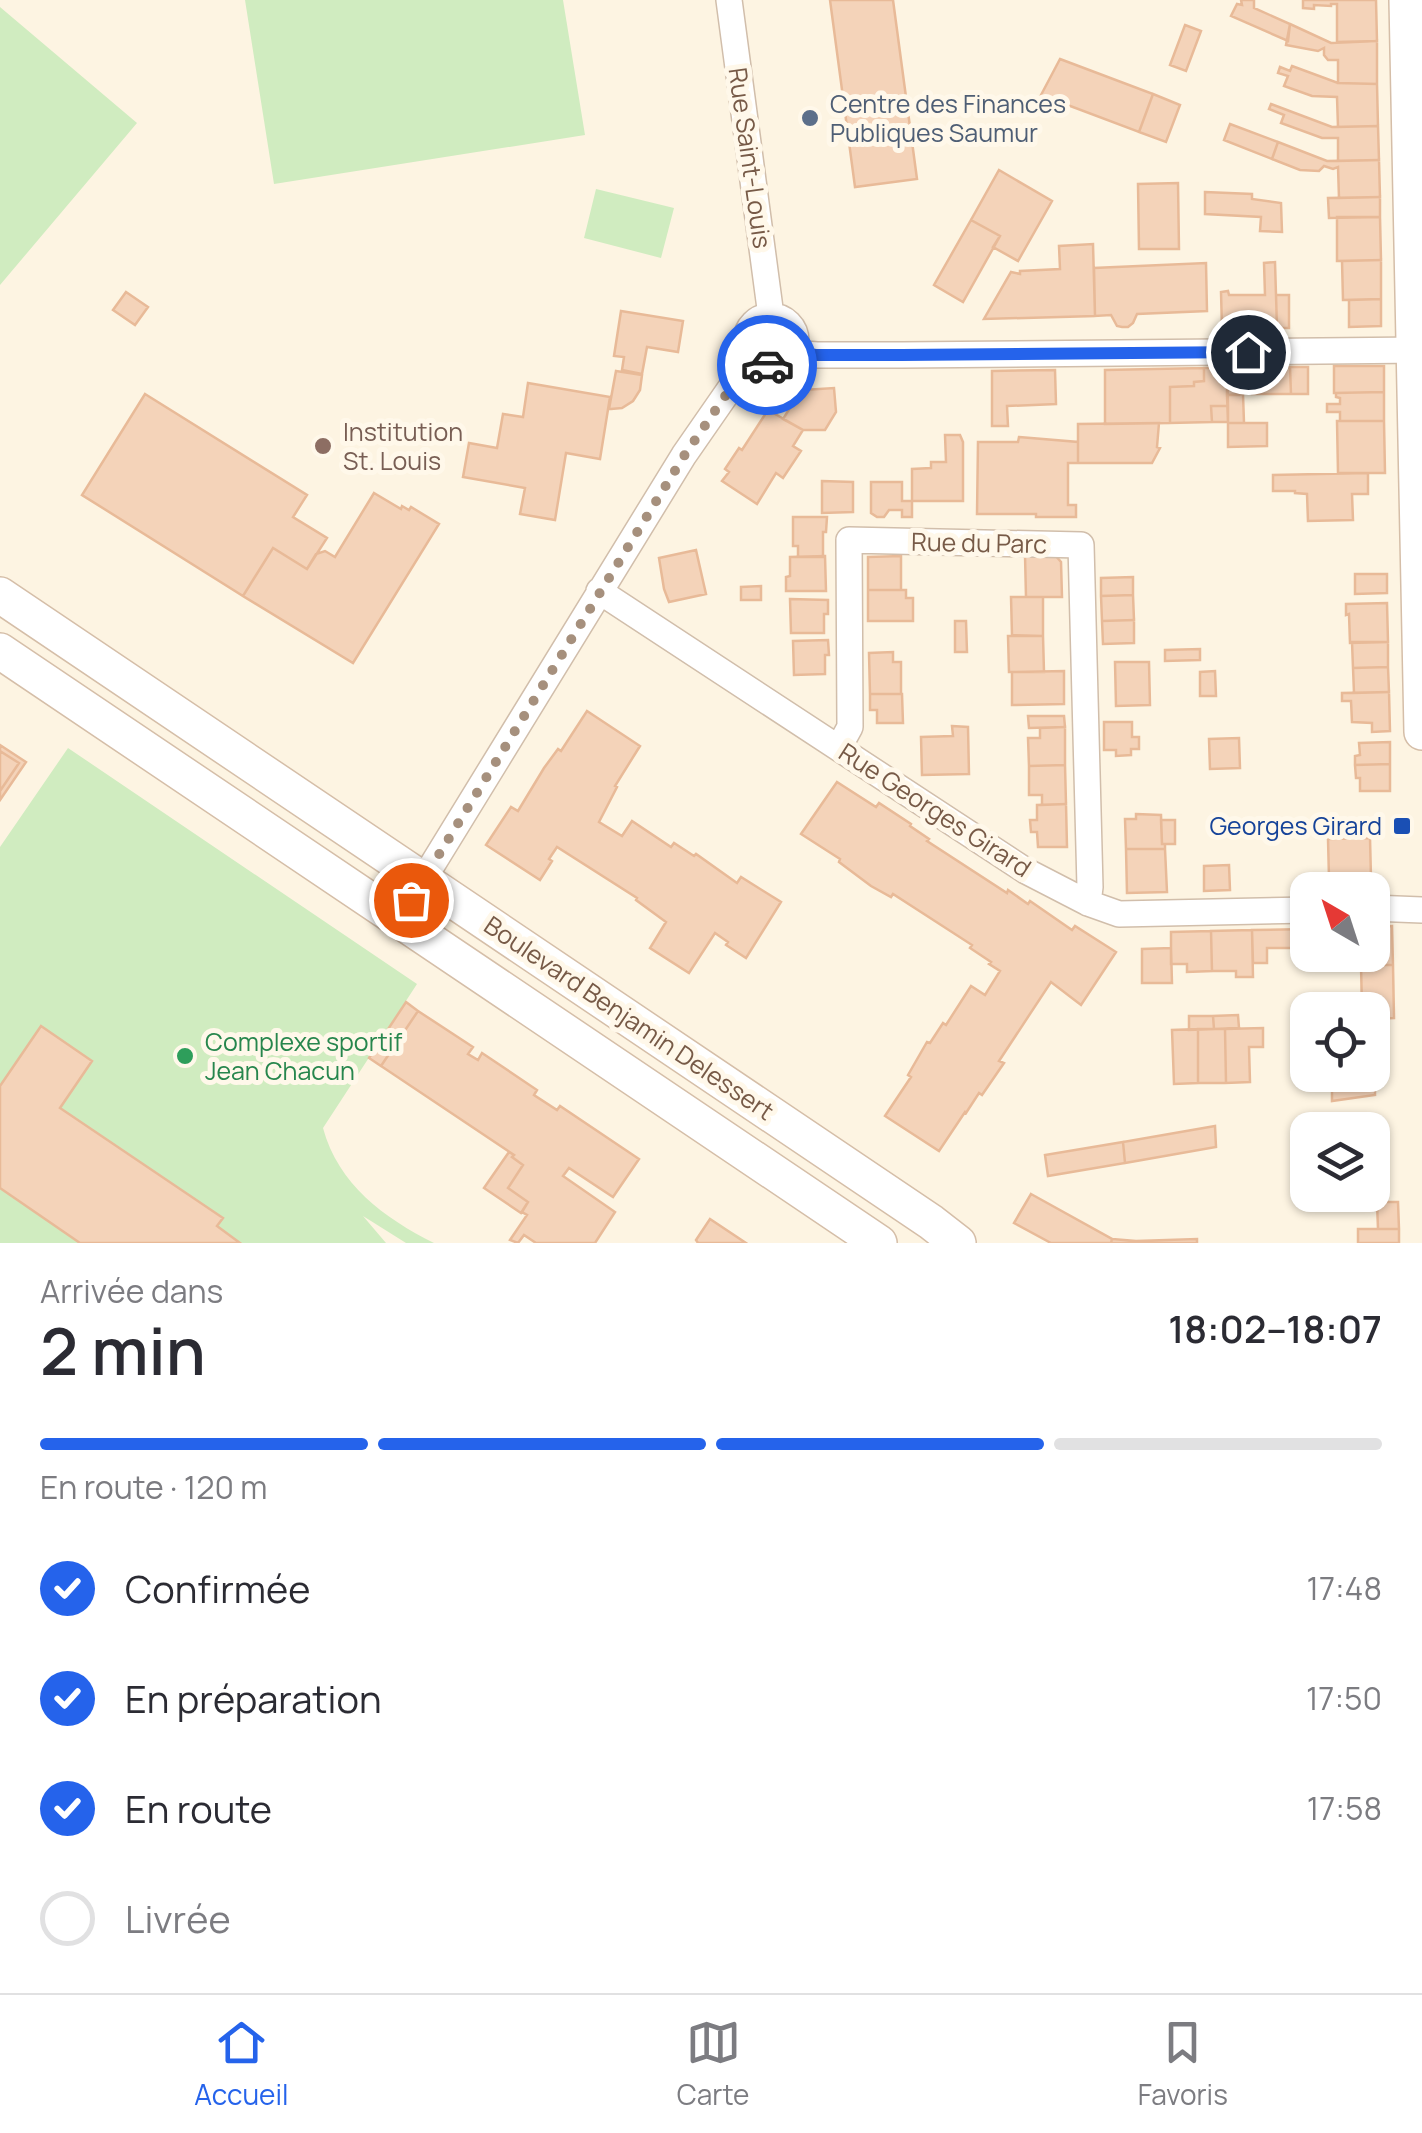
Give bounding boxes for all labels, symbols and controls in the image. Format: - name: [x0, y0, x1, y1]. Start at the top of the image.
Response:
- street label: Rue Saint-Louis: [720, 65, 780, 251]
- place label: Centre des Finances Publiques Saumur: [830, 86, 1066, 150]
- marker: Centre des Finances Publiques Saumur: [799, 107, 821, 129]
- pin: [1206, 310, 1291, 395]
- courier: [717, 315, 817, 415]
- icon: home: [1221, 325, 1276, 380]
- icon: car: [740, 338, 795, 393]
- place label: Institution St. Louis: [343, 414, 463, 478]
- marker: Institution St. Louis: [312, 435, 334, 457]
- street label: Rue du Parc: [911, 524, 1047, 561]
- street label: Rue Georges Girard: [832, 734, 1038, 885]
- place label: Georges Girard: [1209, 808, 1382, 843]
- marker: Georges Girard: [1391, 815, 1413, 837]
- pin: [369, 858, 454, 943]
- north arrow: [1290, 872, 1390, 972]
- map controls: [1290, 872, 1390, 1212]
- icon: bag: [384, 873, 439, 928]
- street label: Boulevard Benjamin Delessert: [478, 907, 781, 1128]
- button: locate: [1290, 992, 1390, 1092]
- place label: Complexe sportif Jean Chacun: [205, 1024, 402, 1088]
- marker: Complexe sportif Jean Chacun: [174, 1045, 196, 1067]
- button: layers: [1290, 1112, 1390, 1212]
- text: Arrivée dans: [40, 1269, 223, 1313]
- text: 18:02–18:07: [1168, 1302, 1382, 1354]
- text: 2 min: [40, 1306, 206, 1395]
- text: En route · 120 m: [40, 1465, 268, 1509]
- icon: check: [40, 1561, 95, 1616]
- text: Confirmée: [125, 1562, 311, 1614]
- text: 17:48: [1306, 1566, 1382, 1610]
- icon: check: [40, 1671, 95, 1726]
- text: En préparation: [125, 1672, 381, 1724]
- text: 17:50: [1306, 1676, 1382, 1720]
- icon: check: [40, 1781, 95, 1836]
- text: En route: [125, 1782, 272, 1834]
- text: 17:58: [1307, 1786, 1382, 1830]
- text: Livrée: [125, 1892, 231, 1944]
- tab: Accueil: [194, 2015, 289, 2113]
- tab: Carte: [677, 2015, 749, 2113]
- tab: Favoris: [1138, 2015, 1228, 2113]

